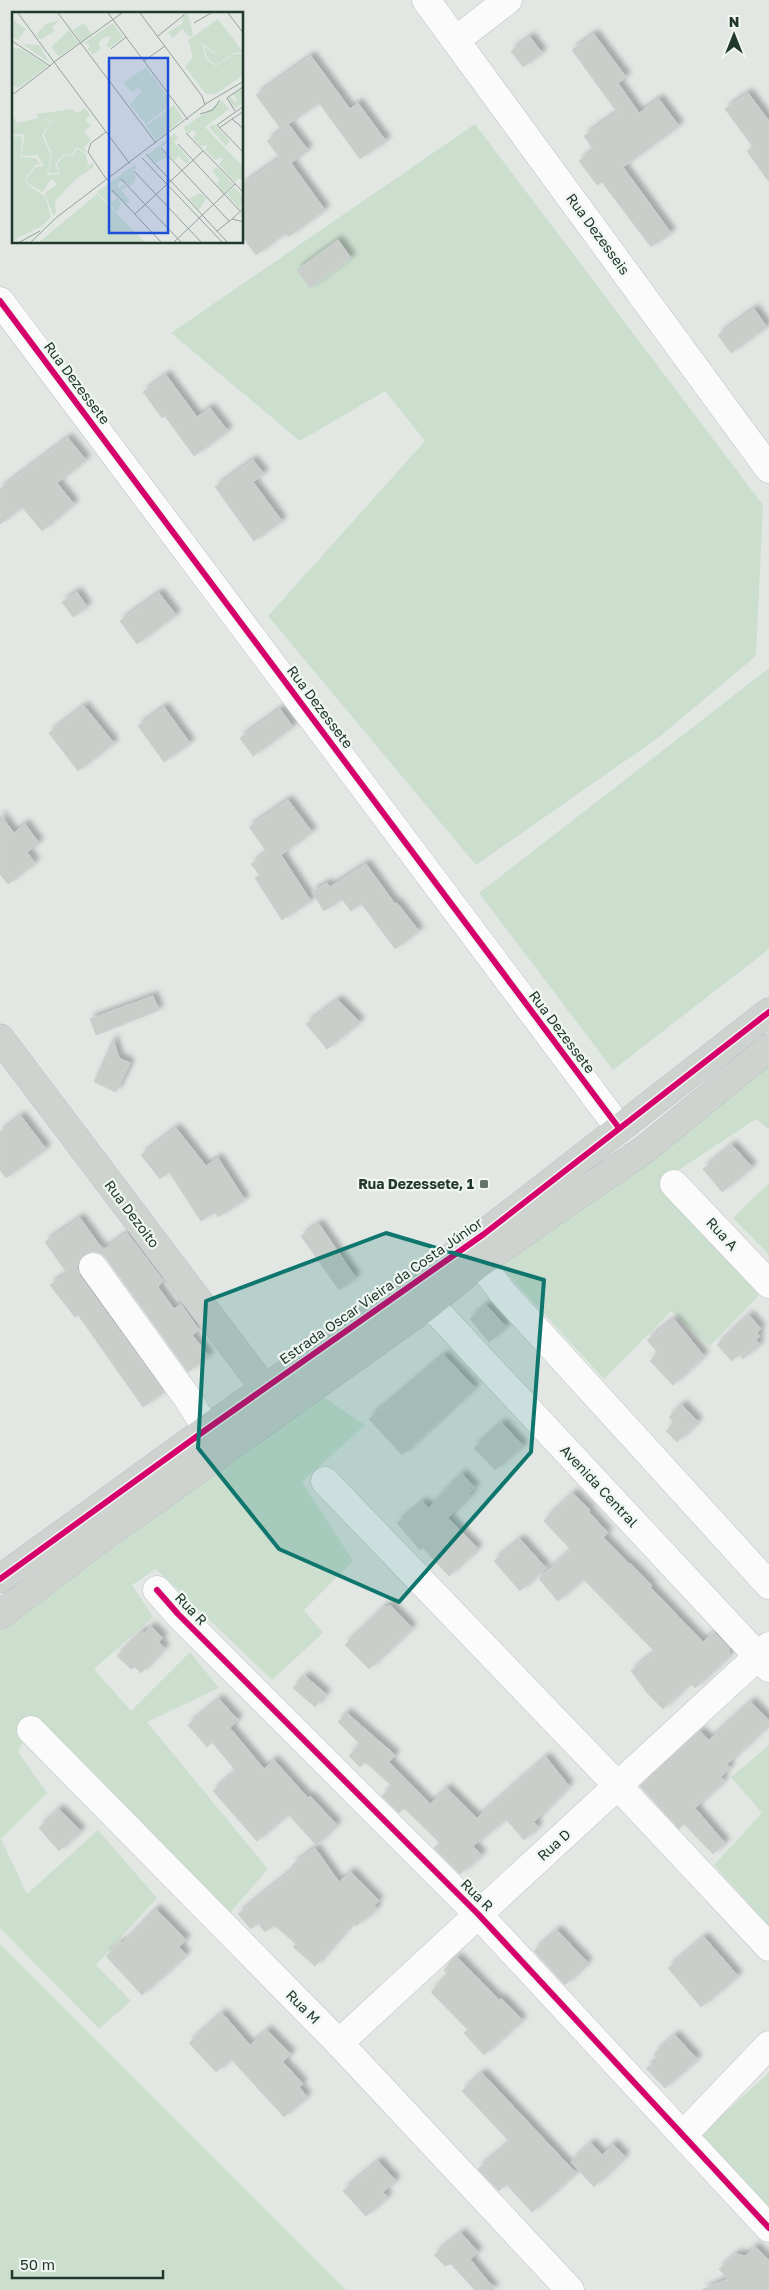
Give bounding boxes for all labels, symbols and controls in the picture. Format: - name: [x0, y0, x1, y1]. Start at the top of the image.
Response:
- north arrow: [709, 10, 759, 60]
- inset map: [12, 12, 244, 244]
- text: N: [729, 13, 739, 30]
- street label: Rua Dezesseis: [563, 190, 634, 278]
- street label: Rua Dezessete: [41, 338, 114, 427]
- street label: Rua Dezessete: [284, 662, 357, 751]
- street label: Rua Dezessete: [526, 987, 599, 1076]
- place label: Rua Dezessete, 1: [358, 1175, 474, 1192]
- street label: Rua Dezoito: [101, 1177, 163, 1251]
- marker: Rua Dezessete, 1: [478, 1178, 490, 1190]
- street label: Estrada Oscar Vieira da Costa Júnior: [276, 1213, 486, 1367]
- street label: Rua A: [703, 1214, 742, 1254]
- street label: Avenida Central: [557, 1441, 642, 1530]
- street label: Rua R: [172, 1589, 211, 1628]
- street label: Rua D: [534, 1825, 574, 1864]
- street label: Rua R: [458, 1875, 497, 1914]
- street label: Rua M: [283, 1986, 324, 2027]
- scale bar: [12, 2248, 164, 2280]
- text: 50 m: [20, 2255, 55, 2273]

